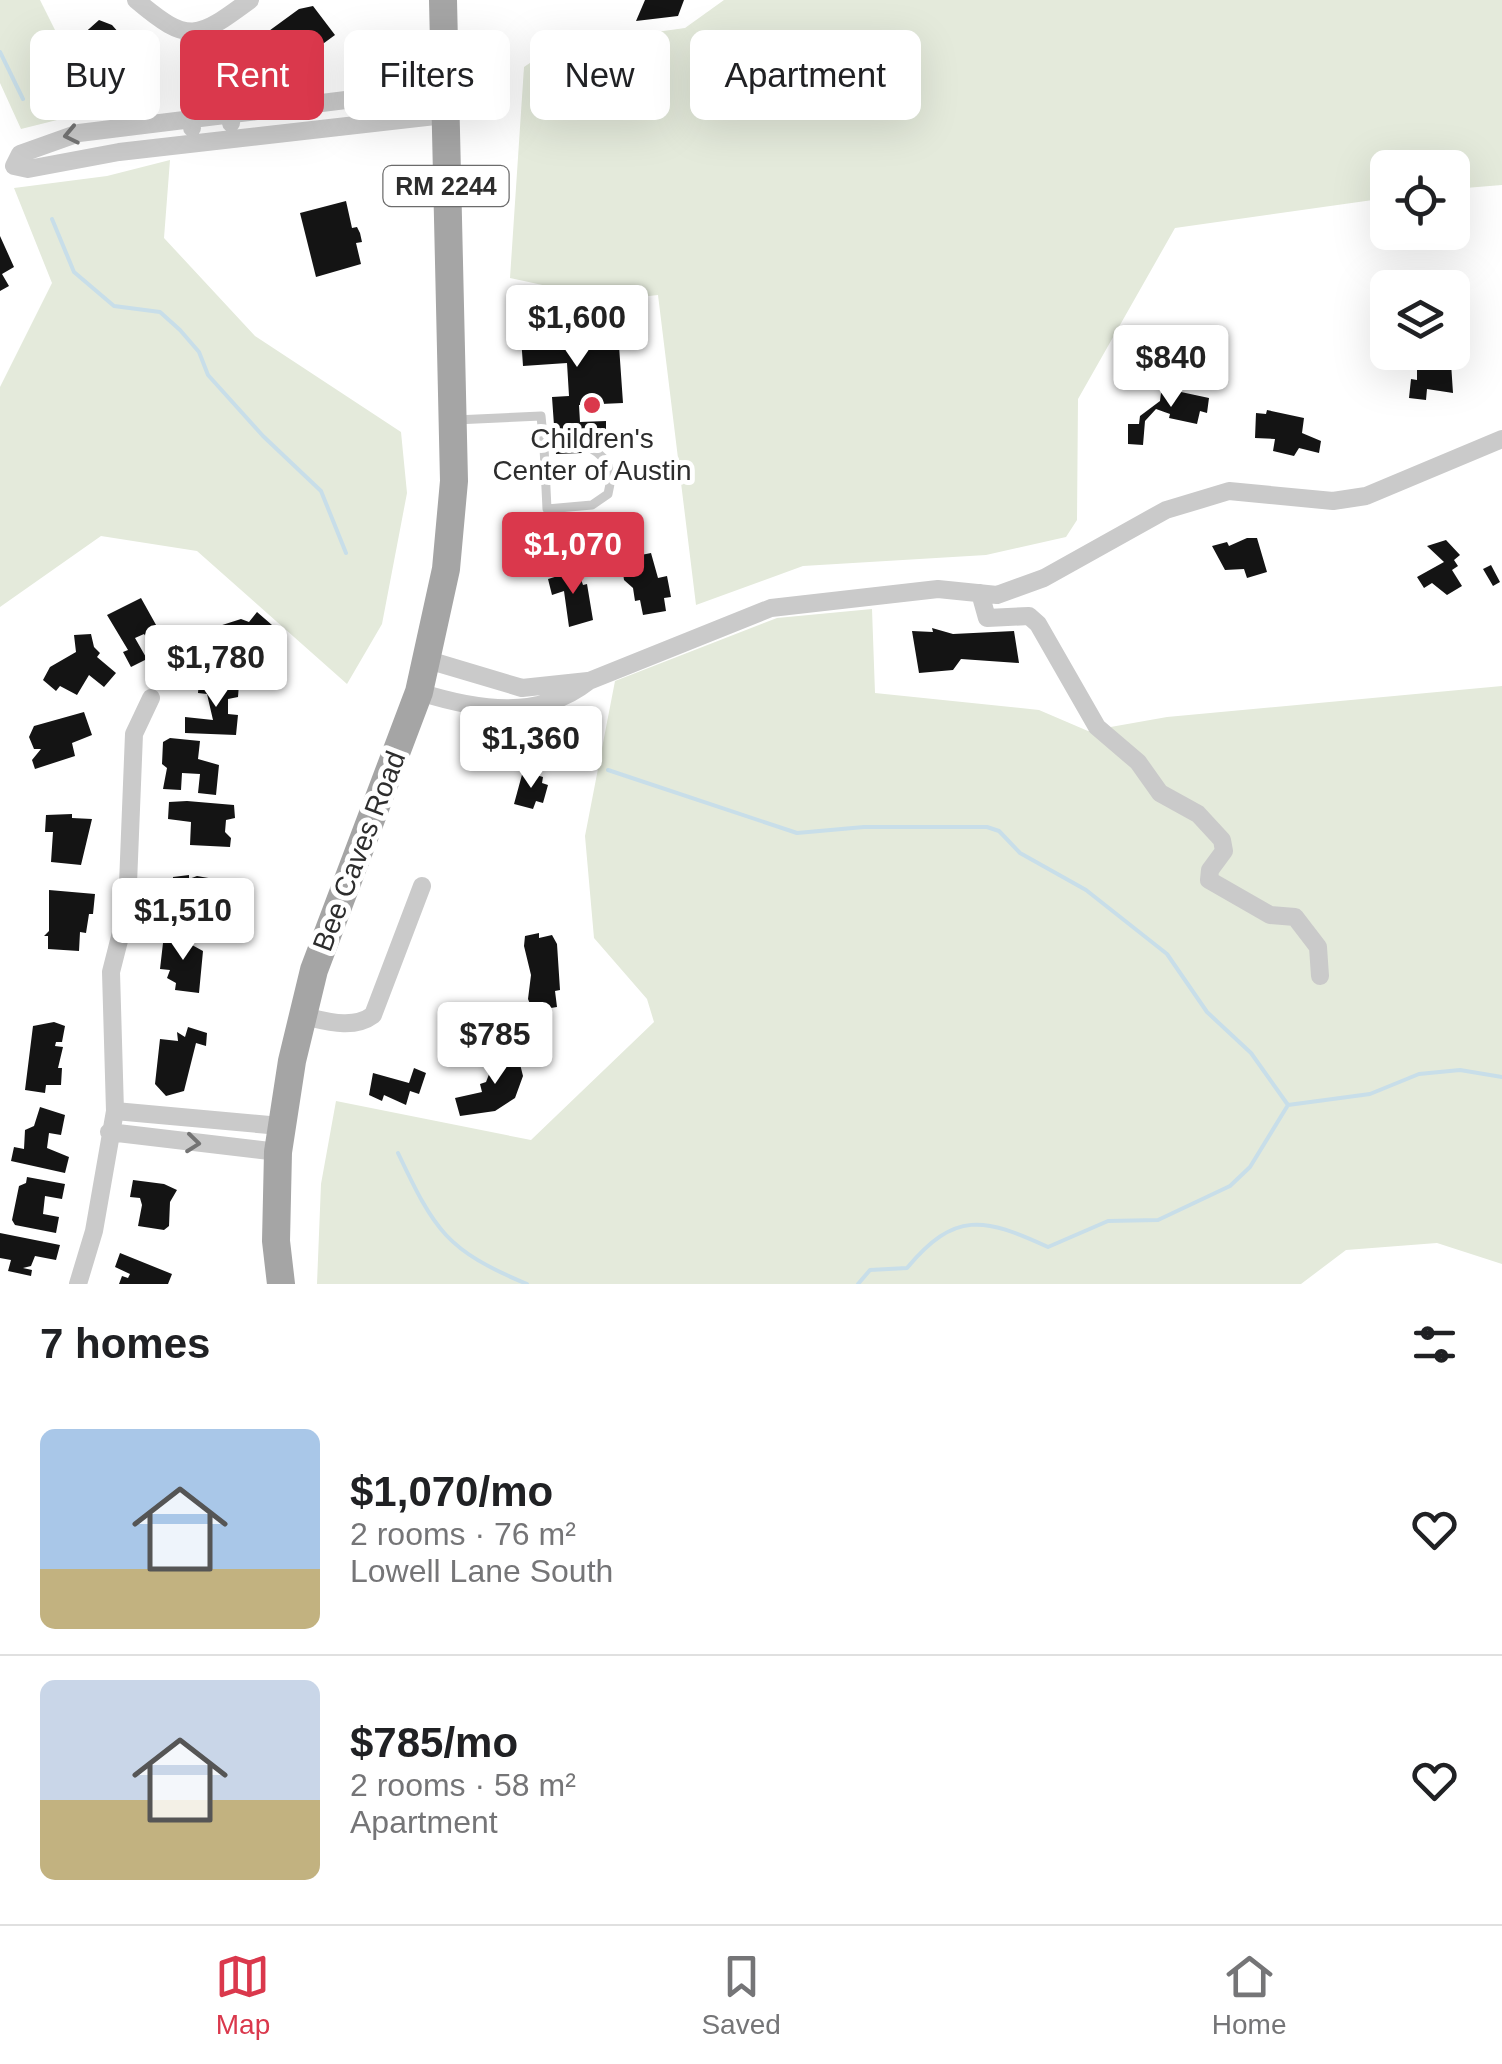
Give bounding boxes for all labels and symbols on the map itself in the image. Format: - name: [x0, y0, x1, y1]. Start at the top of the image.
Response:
- one-way arrow: [63, 124, 80, 145]
- road number: RM 2244: [384, 166, 508, 206]
- pin: $1,600: [496, 285, 658, 370]
- pin: $840: [1112, 325, 1230, 410]
- marker: Children's Center of Austin: [581, 394, 603, 416]
- place label: Children's Center of Austin: [492, 423, 692, 486]
- pin: $1,070: [492, 512, 654, 597]
- pin: $1,780: [135, 625, 297, 710]
- pin: $1,360: [450, 706, 612, 791]
- street label: Bee Caves Road: [307, 747, 411, 955]
- pin: $1,510: [102, 878, 264, 963]
- pin: $785: [436, 1002, 554, 1087]
- one-way arrow: [186, 1132, 202, 1153]

